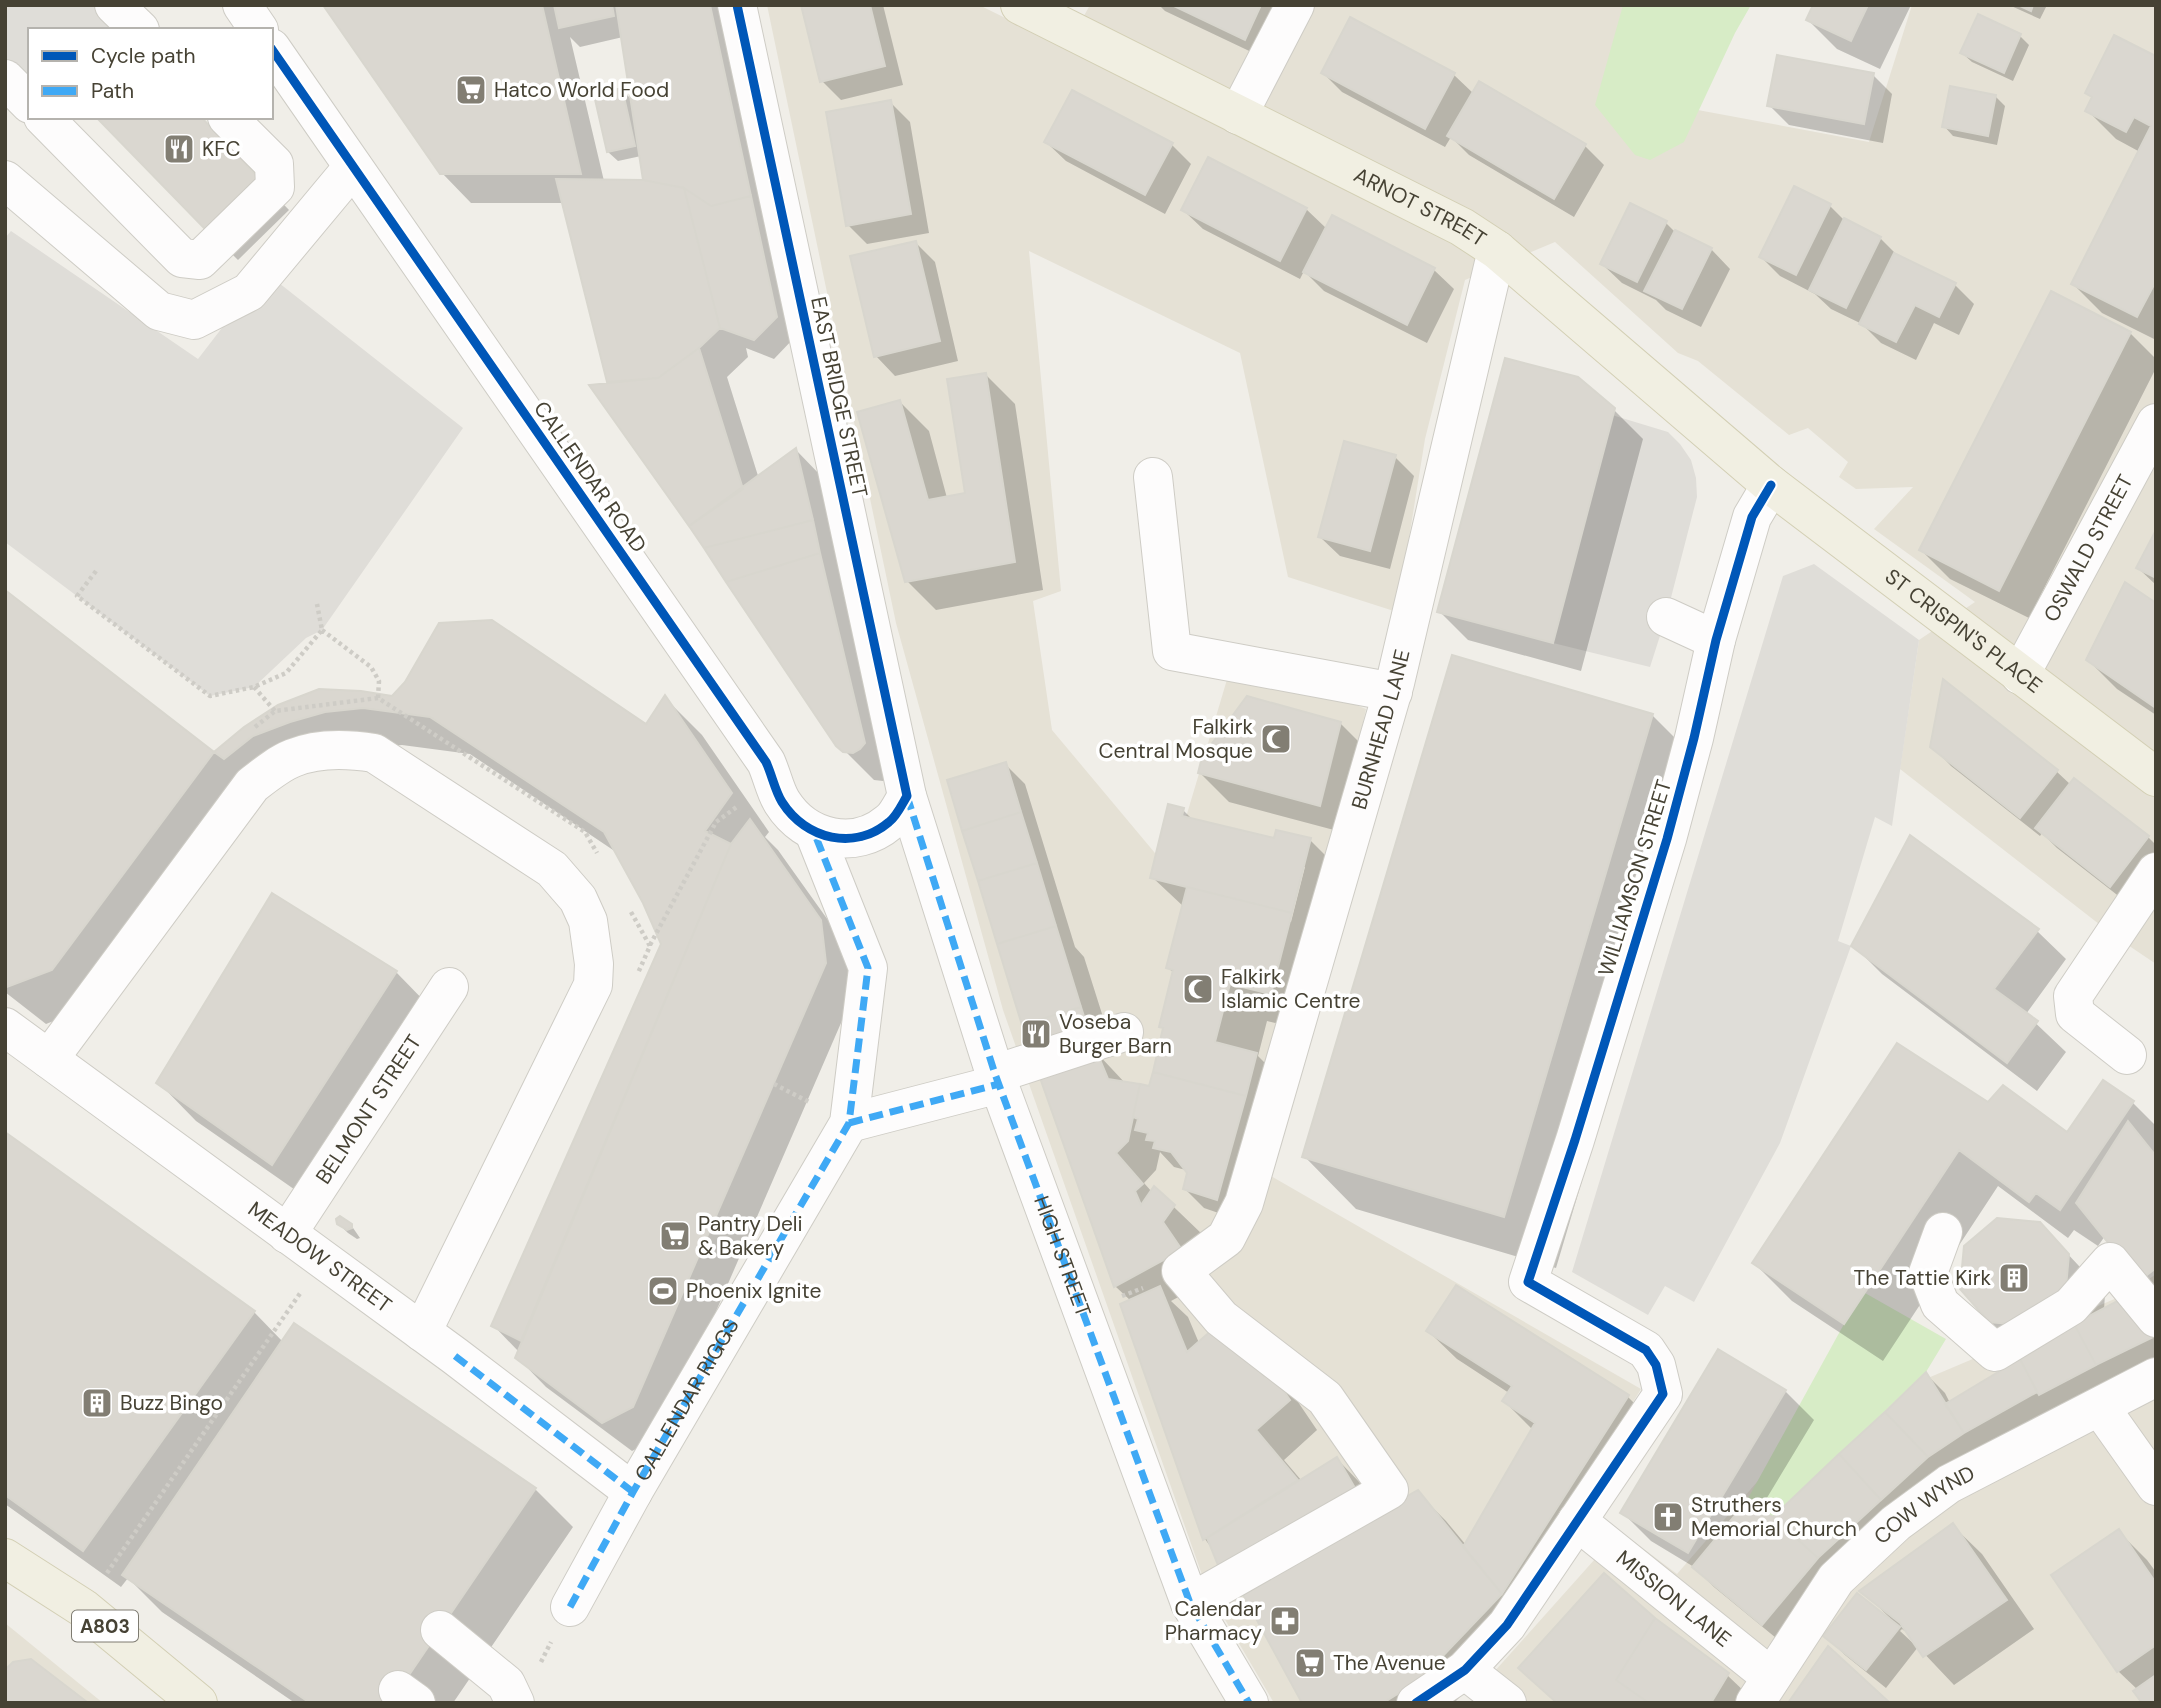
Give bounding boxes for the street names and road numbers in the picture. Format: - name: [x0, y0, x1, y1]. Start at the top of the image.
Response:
- street label: ARNOT STREET: [1349, 161, 1492, 253]
- street label: EAST BRIDGE STREET: [804, 294, 874, 500]
- street label: CALLENDAR ROAD: [527, 396, 653, 558]
- street label: OSWALD STREET: [2037, 469, 2140, 627]
- street label: ST CRISPIN'S PLACE: [1879, 562, 2048, 699]
- street label: BURNHEAD LANE: [1345, 647, 1416, 813]
- street label: WILLIAMSON STREET: [1592, 776, 1678, 980]
- street label: BELMONT STREET: [310, 1029, 428, 1189]
- street label: HIGH STREET: [1027, 1192, 1097, 1321]
- street label: MEADOW STREET: [242, 1195, 397, 1319]
- street label: CALLENDAR RIGGS: [628, 1313, 746, 1486]
- street label: COW WYND: [1868, 1459, 1980, 1550]
- street label: MISSION LANE: [1610, 1544, 1737, 1653]
- road number: A803: [72, 1610, 138, 1642]

